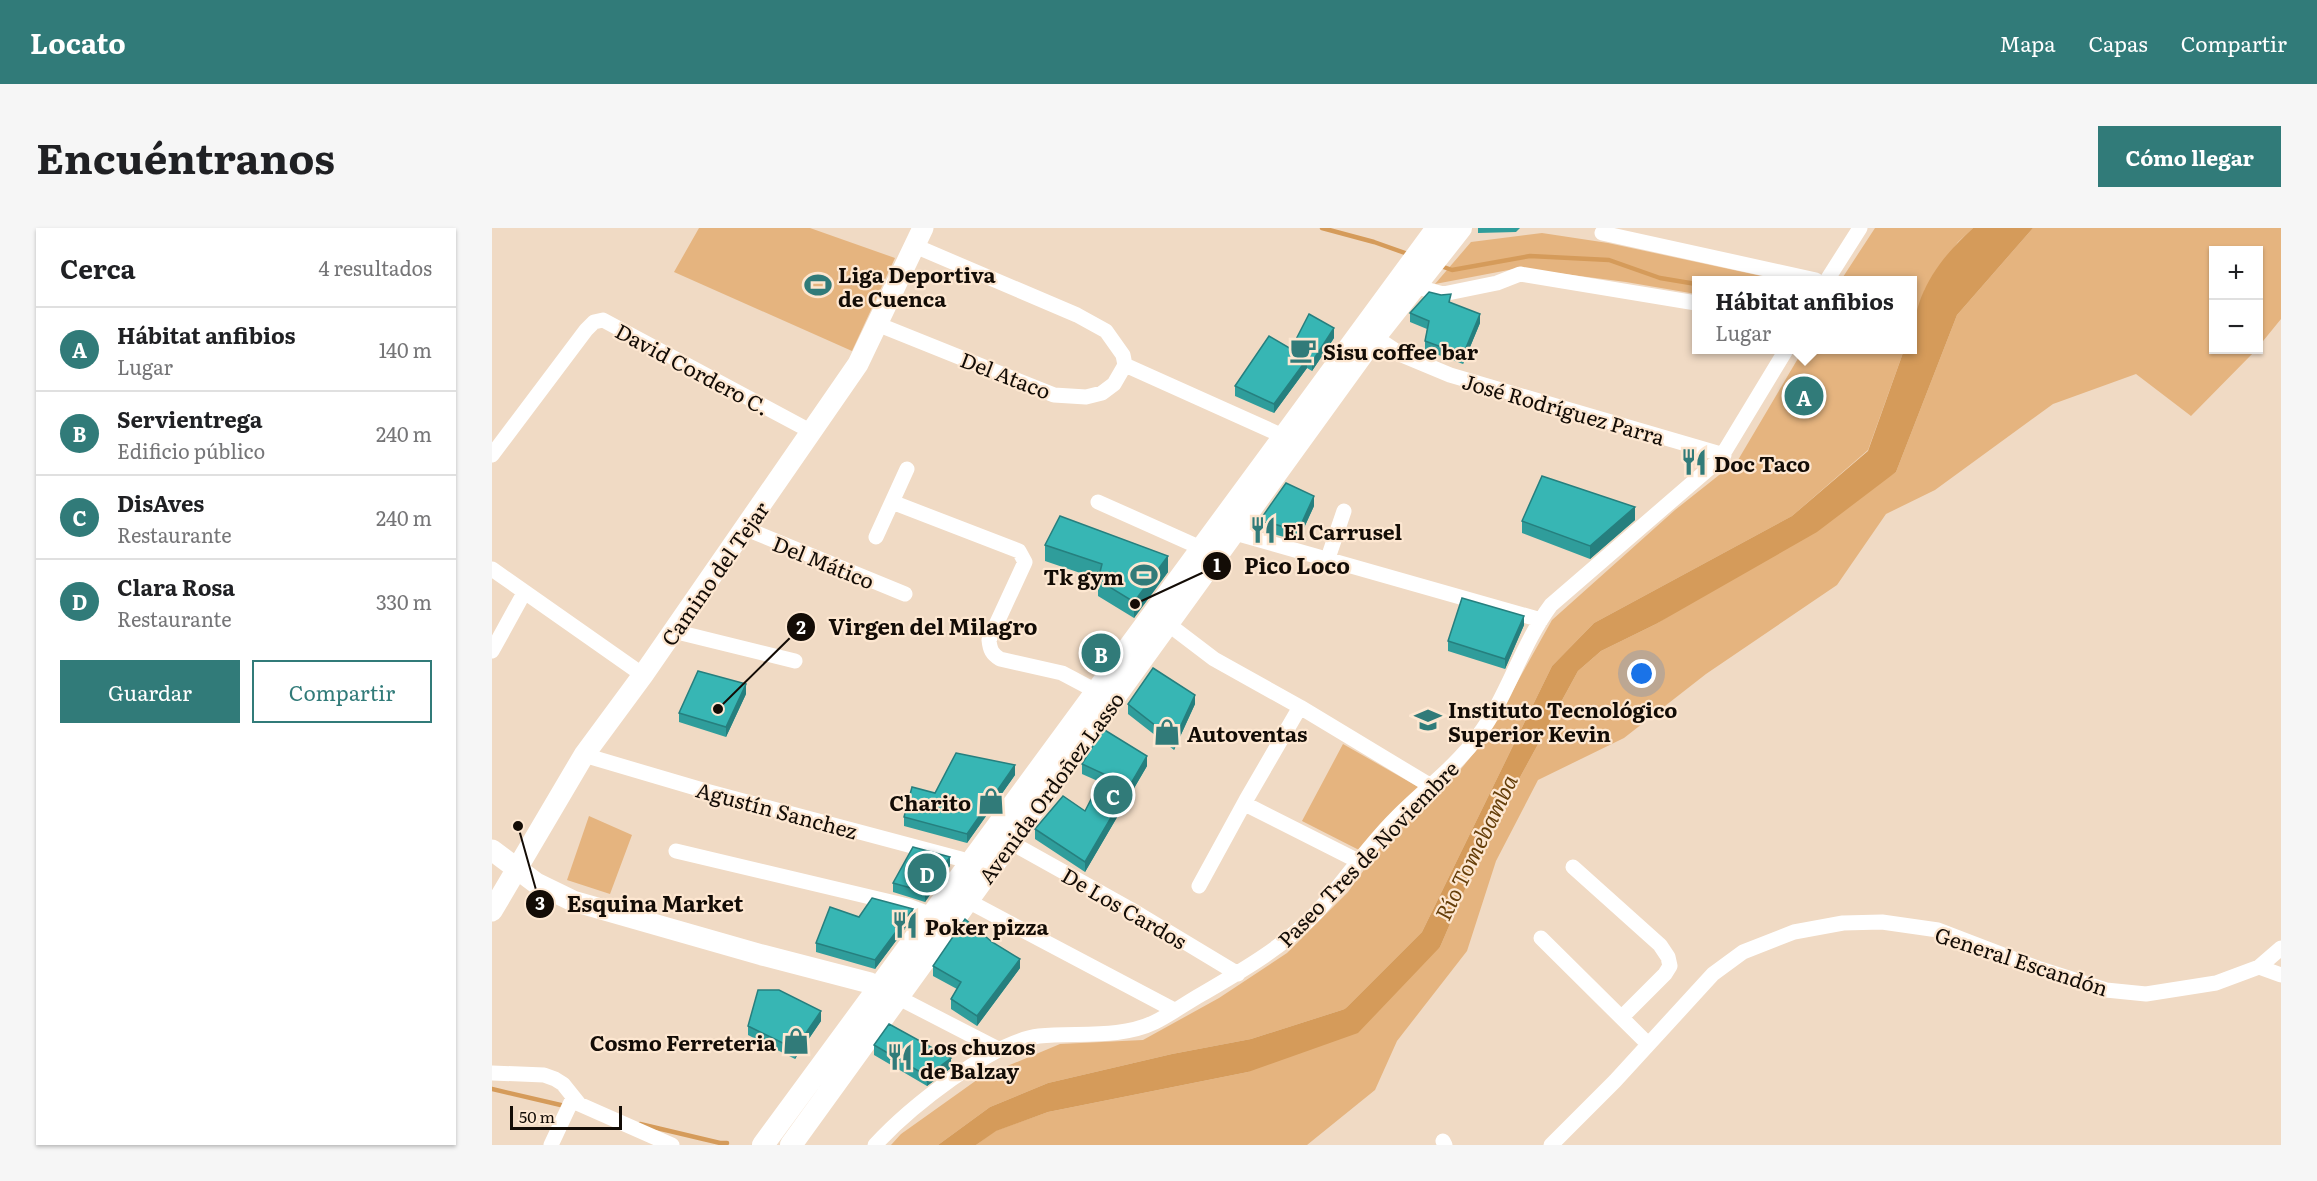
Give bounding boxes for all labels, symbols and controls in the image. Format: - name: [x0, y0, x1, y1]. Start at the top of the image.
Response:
- text: Locato: [30, 21, 126, 63]
- text: Mapa: [1999, 27, 2056, 58]
- text: Capas: [2089, 27, 2148, 58]
- text: Compartir: [2181, 27, 2287, 58]
- text: Encuéntranos: [36, 125, 335, 187]
- button: Cómo llegar: [2098, 126, 2281, 187]
- map controls: [2209, 246, 2263, 354]
- button: +: [2209, 246, 2263, 300]
- text: Cerca: [60, 248, 136, 287]
- text: 4 resultados: [318, 252, 432, 282]
- place label: Liga Deportiva de Cuenca: [838, 258, 996, 313]
- sports icon: Liga Deportiva de Cuenca: [803, 270, 833, 300]
- popup: [1692, 276, 1917, 354]
- text: Hábitat anfibios: [1715, 284, 1894, 317]
- button: −: [2209, 300, 2263, 354]
- street label: David Cordero C.: [610, 314, 776, 422]
- text: Lugar: [1715, 317, 1771, 347]
- text: Hábitat anfibios: [117, 318, 296, 351]
- text: A: [72, 334, 87, 364]
- text: 140 m: [379, 334, 432, 364]
- cafe icon: Sisu coffee bar: [1288, 335, 1318, 365]
- place label: Sisu coffee bar: [1323, 335, 1479, 366]
- street label: Del Ataco: [956, 343, 1056, 405]
- text: Lugar: [117, 351, 173, 381]
- street label: José Rodríguez Parra: [1459, 364, 1669, 452]
- pin: A: [1784, 374, 1824, 418]
- text: Servientrega: [117, 402, 263, 435]
- text: B: [73, 418, 86, 448]
- text: 240 m: [376, 418, 432, 448]
- text: Edificio público: [117, 435, 265, 465]
- restaurant icon: Doc Taco: [1679, 447, 1709, 477]
- place label: Doc Taco: [1714, 447, 1810, 478]
- text: DisAves: [117, 486, 204, 519]
- street label: Camino del Tejar: [653, 494, 775, 651]
- text: C: [72, 502, 87, 532]
- text: 240 m: [376, 502, 432, 532]
- restaurant icon: El Carrusel: [1248, 515, 1278, 545]
- place label: El Carrusel: [1283, 515, 1403, 546]
- text: Restaurante: [117, 519, 232, 549]
- street label: Del Mático: [768, 527, 880, 595]
- callout: Pico Loco: [1202, 546, 1362, 586]
- text: Pico Loco: [1244, 548, 1350, 581]
- text: 1: [1213, 551, 1221, 578]
- place label: Tk gym: [1044, 560, 1124, 591]
- sports icon: Tk gym: [1129, 560, 1159, 590]
- text: Clara Rosa: [117, 570, 235, 603]
- text: D: [72, 586, 87, 616]
- text: 330 m: [376, 586, 432, 616]
- text: Restaurante: [117, 603, 232, 633]
- callout: Virgen del Milagro: [786, 607, 1050, 647]
- text: Virgen del Milagro: [828, 609, 1038, 642]
- text: 2: [796, 613, 806, 640]
- pin: B: [1082, 630, 1120, 676]
- your location: [1627, 659, 1656, 688]
- button: Guardar: [60, 660, 240, 723]
- button: Compartir: [252, 660, 432, 723]
- street label: Avenida Ordoñez Lasso: [970, 685, 1130, 889]
- place label: Instituto Tecnológico Superior Kevin: [1448, 693, 1677, 748]
- school or university icon: Instituto Tecnológico Superior Kevin: [1413, 705, 1443, 735]
- shop icon: Autoventas: [1152, 717, 1182, 747]
- place label: Autoventas: [1187, 717, 1308, 748]
- street label: Paseo Tres de Noviembre: [1269, 753, 1465, 953]
- water label: Río Tomebamba: [1425, 768, 1525, 926]
- pin: C: [1094, 772, 1132, 818]
- street label: Agustín Sanchez: [693, 773, 861, 845]
- place label: Charito: [889, 786, 971, 817]
- shop icon: Charito: [976, 786, 1006, 816]
- pin: D: [908, 850, 946, 896]
- street label: De Los Cardos: [1057, 859, 1193, 955]
- callout: Esquina Market: [525, 884, 756, 924]
- text: Esquina Market: [567, 886, 744, 919]
- text: 3: [535, 889, 545, 916]
- restaurant icon: Poker pizza: [890, 910, 920, 940]
- place label: Poker pizza: [925, 910, 1049, 941]
- street label: General Escandón: [1931, 917, 2113, 1003]
- place label: Cosmo Ferreteria: [590, 1026, 777, 1057]
- shop icon: Cosmo Ferreteria: [781, 1026, 811, 1056]
- place label: Los chuzos de Balzay: [920, 1030, 1035, 1085]
- restaurant icon: Los chuzos de Balzay: [885, 1042, 915, 1072]
- scale bar: [510, 1103, 622, 1130]
- text: 50 m: [519, 1104, 555, 1128]

